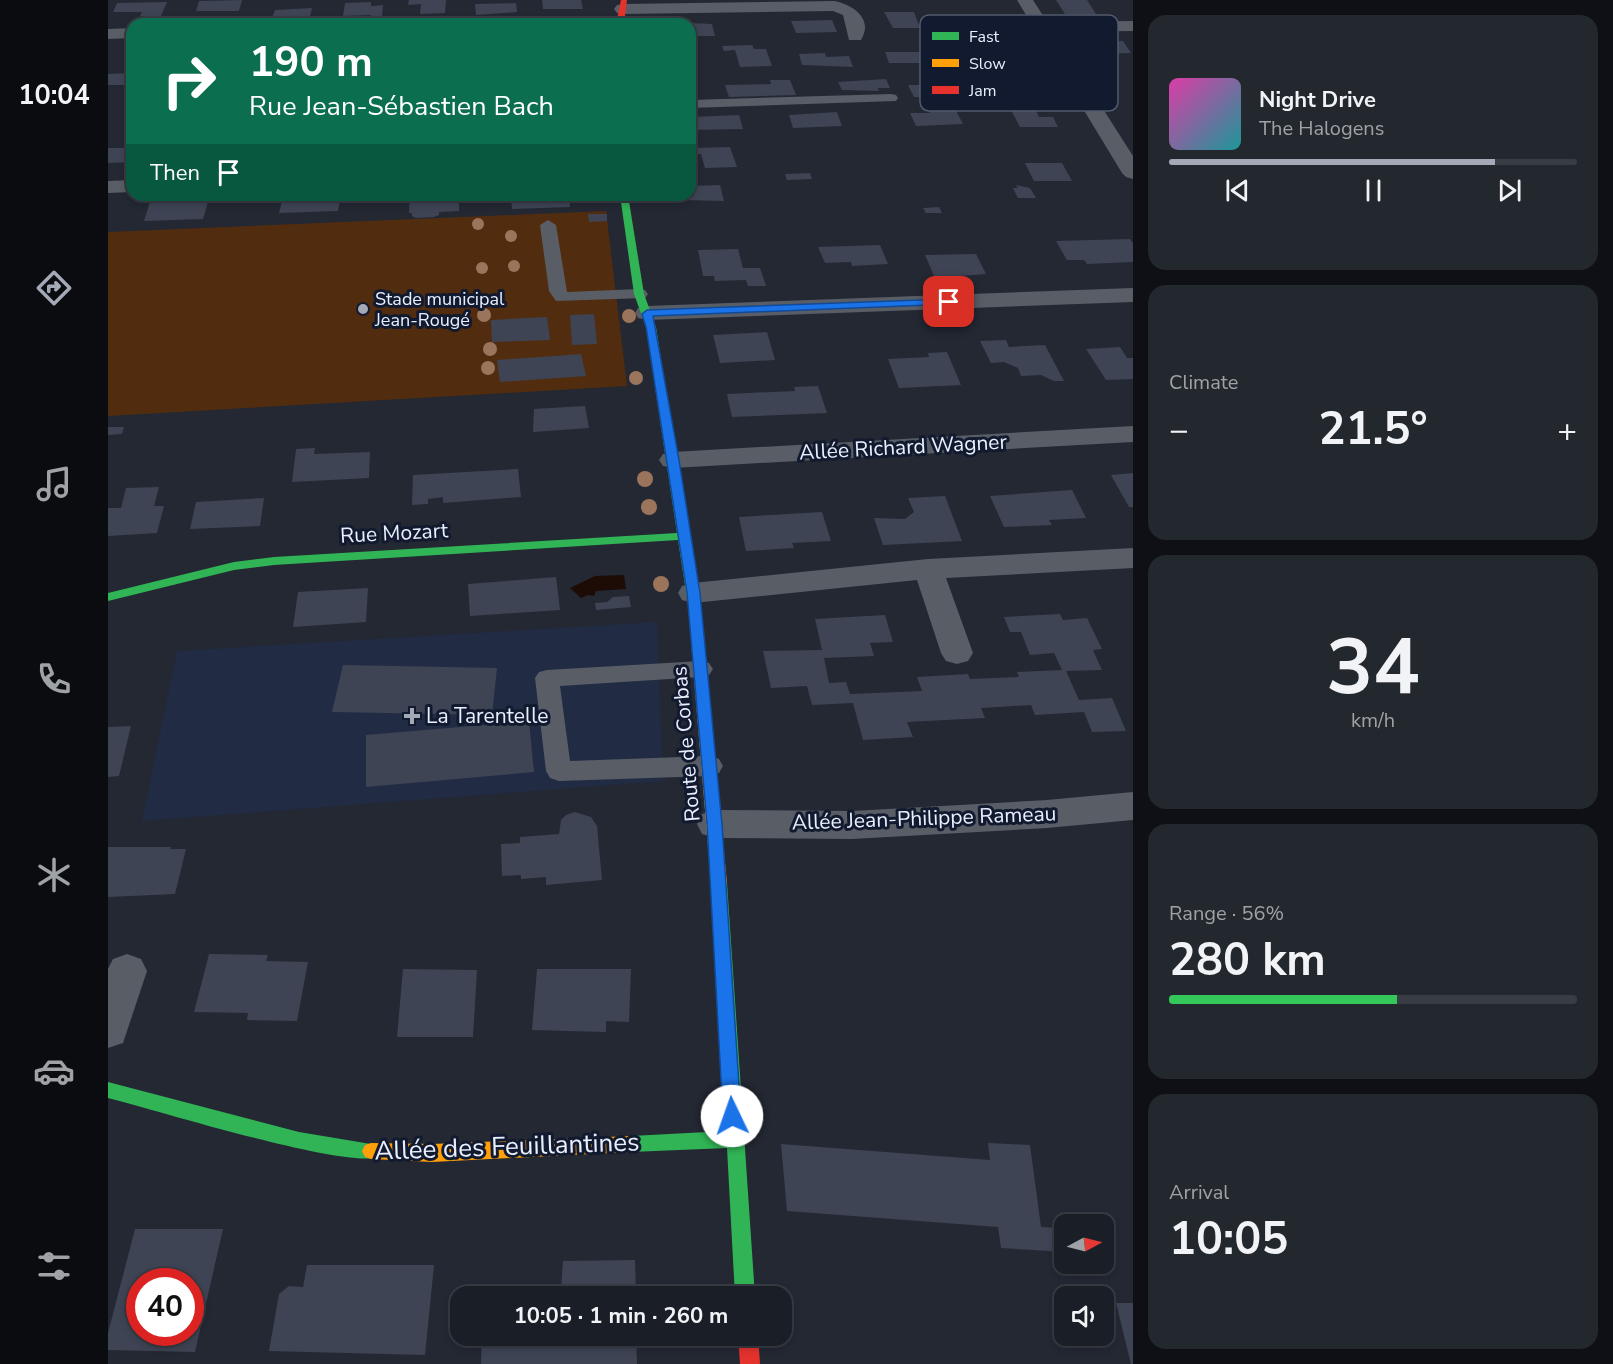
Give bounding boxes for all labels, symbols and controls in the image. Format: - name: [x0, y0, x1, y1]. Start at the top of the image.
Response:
- legend: [920, 15, 1118, 111]
- text: Fast: [969, 26, 1000, 48]
- text: 190 m: [249, 34, 373, 91]
- icon: right: [150, 42, 228, 120]
- text: Slow: [969, 53, 1006, 75]
- text: 10:04: [18, 77, 90, 114]
- text: Jam: [968, 80, 996, 102]
- text: Night Drive: [1259, 85, 1376, 115]
- text: Rue Jean-Sébastien Bach: [249, 88, 554, 125]
- text: The Halogens: [1259, 115, 1384, 142]
- icon: arrive: [212, 156, 245, 189]
- text: Then: [150, 158, 200, 188]
- icon: previous: [1221, 174, 1254, 207]
- icon: pause: [1357, 174, 1390, 207]
- icon: next: [1493, 174, 1526, 207]
- icon: directions: [33, 267, 75, 309]
- pin: [923, 276, 974, 327]
- icon: arrive: [932, 285, 965, 318]
- place label: Stade municipal Jean-Rougé: [374, 287, 505, 332]
- marker: Stade municipal Jean-Rougé: [356, 302, 370, 316]
- text: Climate: [1169, 369, 1238, 396]
- text: 21.5°: [1318, 399, 1428, 460]
- text: −: [1169, 408, 1189, 453]
- text: +: [1557, 408, 1577, 453]
- street label: Allée Richard Wagner: [798, 428, 1008, 466]
- icon: music: [33, 463, 75, 505]
- street label: Rue Mozart: [339, 516, 449, 550]
- text: 34: [1326, 614, 1420, 721]
- icon: phone: [33, 658, 75, 700]
- street label: Route de Corbas: [665, 665, 707, 823]
- place label: La Tarentelle: [426, 702, 549, 730]
- marker: La Tarentelle: [403, 707, 421, 725]
- text: km/h: [1351, 707, 1395, 734]
- street label: Allée Jean-Philippe Rameau: [791, 799, 1057, 837]
- icon: climate: [33, 854, 75, 896]
- text: Range · 56%: [1169, 900, 1284, 927]
- text: 280 km: [1169, 930, 1326, 991]
- icon: car: [33, 1050, 75, 1092]
- position arrow: [700, 1084, 764, 1148]
- street label: Allée des Feuillantines: [374, 1124, 640, 1169]
- text: Arrival: [1169, 1179, 1229, 1206]
- text: 10:05: [1169, 1209, 1288, 1270]
- north arrow: [1054, 1214, 1114, 1274]
- map controls: [1054, 1214, 1114, 1346]
- icon: filters: [33, 1245, 75, 1287]
- speed limit sign: 40: [126, 1268, 204, 1346]
- button: sound: [1054, 1286, 1114, 1346]
- text: 10:05 · 1 min · 260 m: [514, 1301, 728, 1331]

